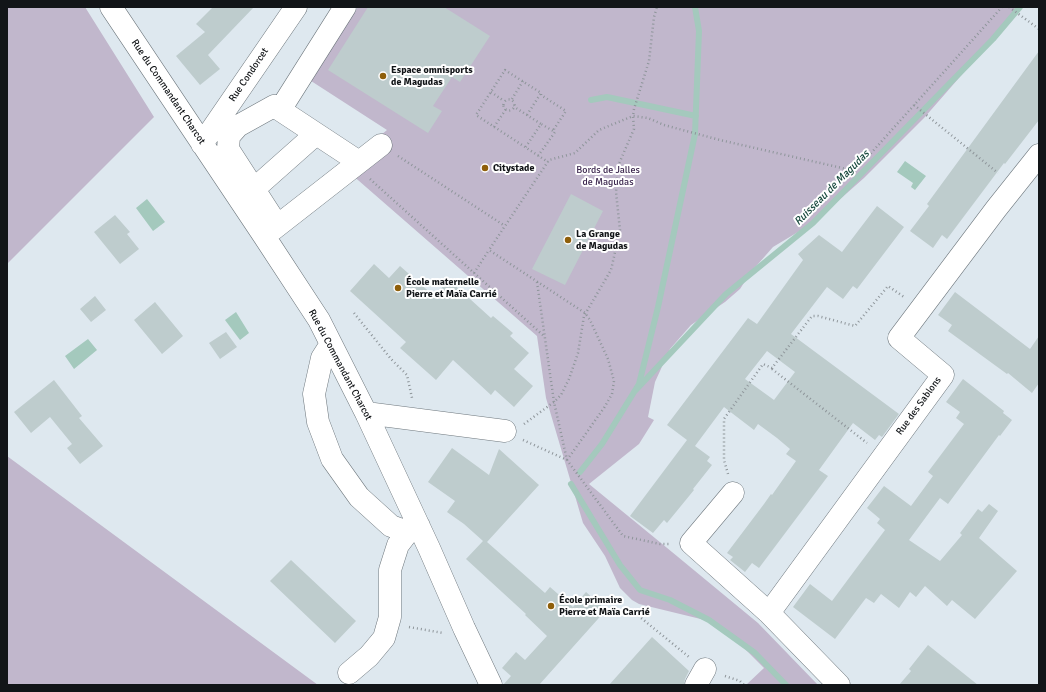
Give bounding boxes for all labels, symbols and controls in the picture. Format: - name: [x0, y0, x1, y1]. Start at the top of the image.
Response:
- street label: Rue du Commandant Charcot: [128, 37, 208, 147]
- street label: Rue Condorcet: [227, 46, 271, 104]
- place label: Espace omnisports de Magudas: [391, 64, 473, 88]
- marker: Espace omnisports de Magudas: [378, 71, 388, 81]
- water label: Ruisseau de Magudas: [792, 148, 872, 228]
- place label: Citystade: [493, 162, 534, 174]
- marker: Citystade: [480, 163, 490, 173]
- park label: Bords de Jalles de Magudas: [576, 164, 640, 188]
- place label: La Grange de Magudas: [576, 228, 628, 252]
- marker: La Grange de Magudas: [563, 235, 573, 245]
- place label: École maternelle Pierre et Maïa Carrié: [406, 276, 497, 300]
- marker: École maternelle Pierre et Maïa Carrié: [393, 283, 403, 293]
- street label: Rue du Commandant Charcot: [306, 307, 374, 423]
- street label: Rue des Sablons: [894, 375, 944, 437]
- place label: École primaire Pierre et Maïa Carrié: [559, 594, 650, 618]
- marker: École primaire Pierre et Maïa Carrié: [546, 601, 556, 611]

